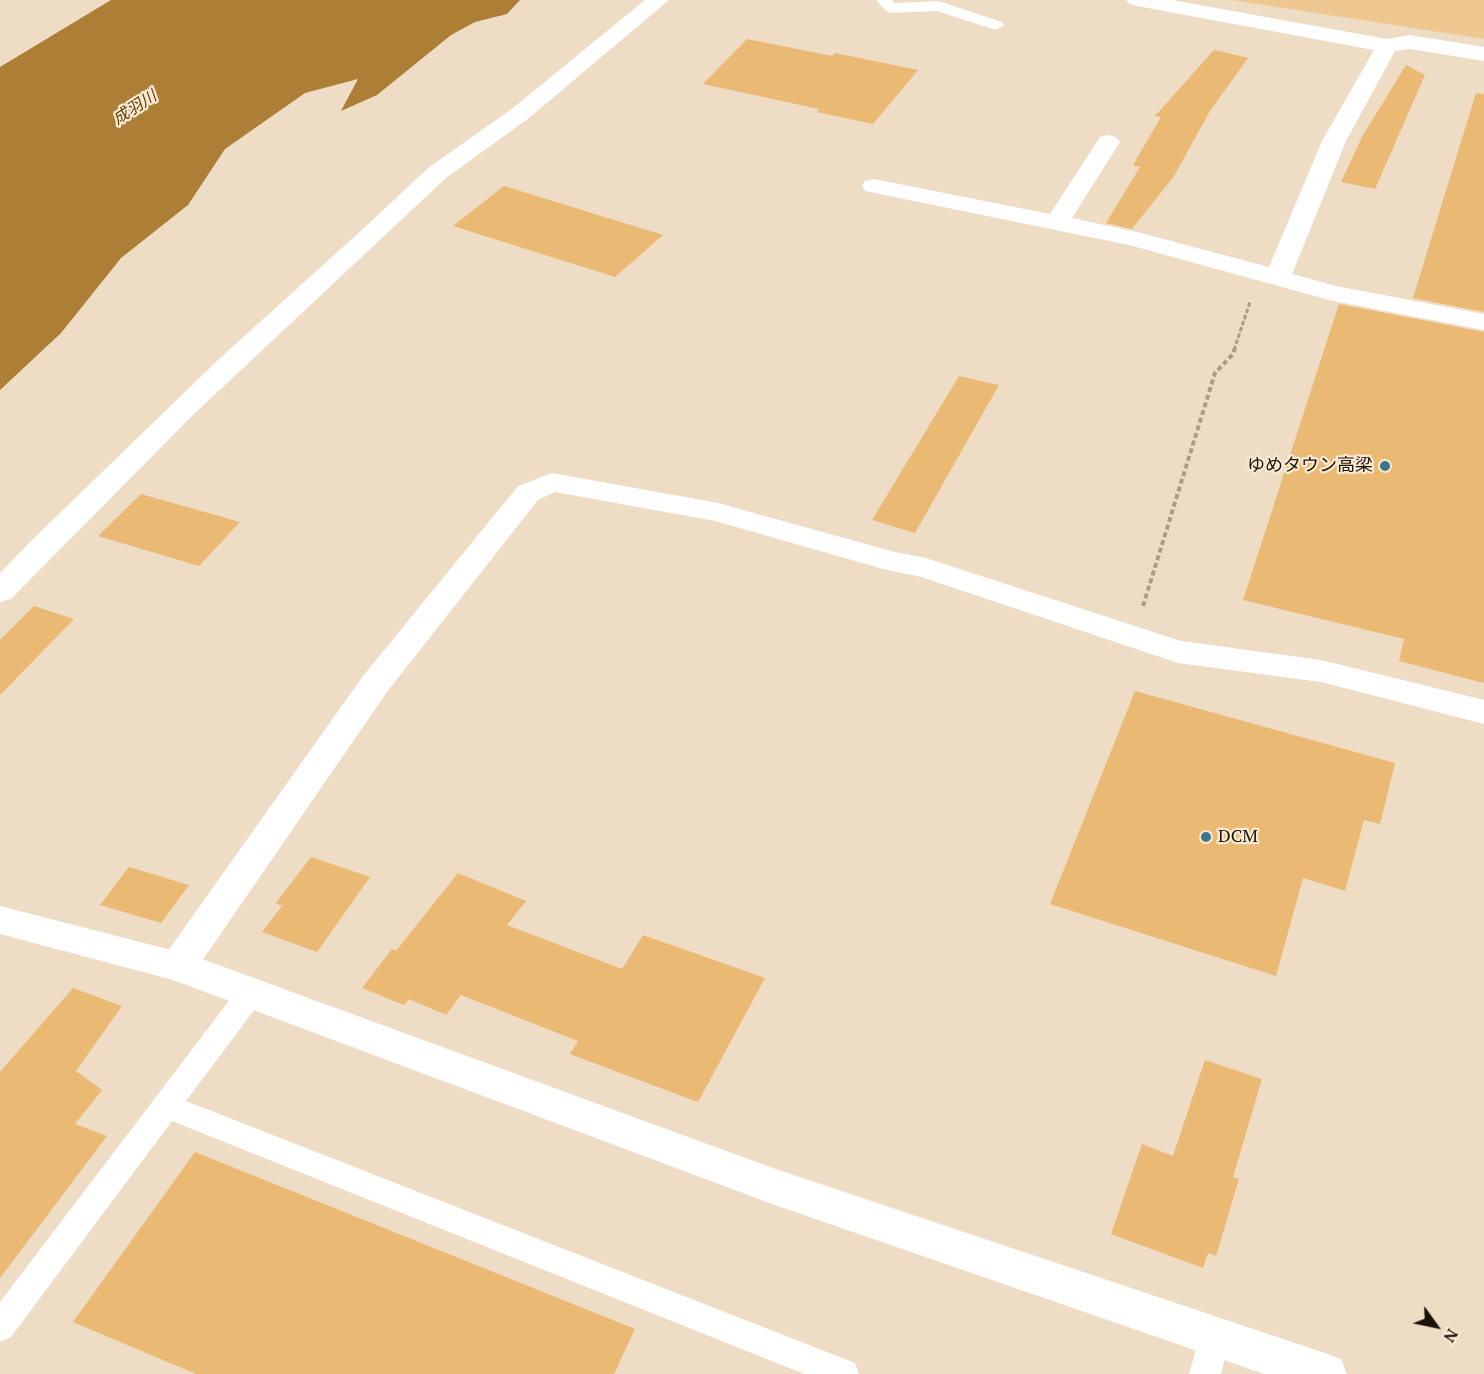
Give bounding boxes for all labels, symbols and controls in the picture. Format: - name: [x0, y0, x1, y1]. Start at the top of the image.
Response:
- water label: 成羽川: [110, 87, 160, 129]
- place label: ゆめタウン高梁: [1247, 455, 1373, 477]
- marker: ゆめタウン高梁: [1378, 459, 1392, 473]
- place label: DCM: [1218, 826, 1258, 848]
- marker: DCM: [1199, 830, 1213, 844]
- north arrow: [1406, 1296, 1466, 1356]
- text: N: [1439, 1325, 1464, 1347]

